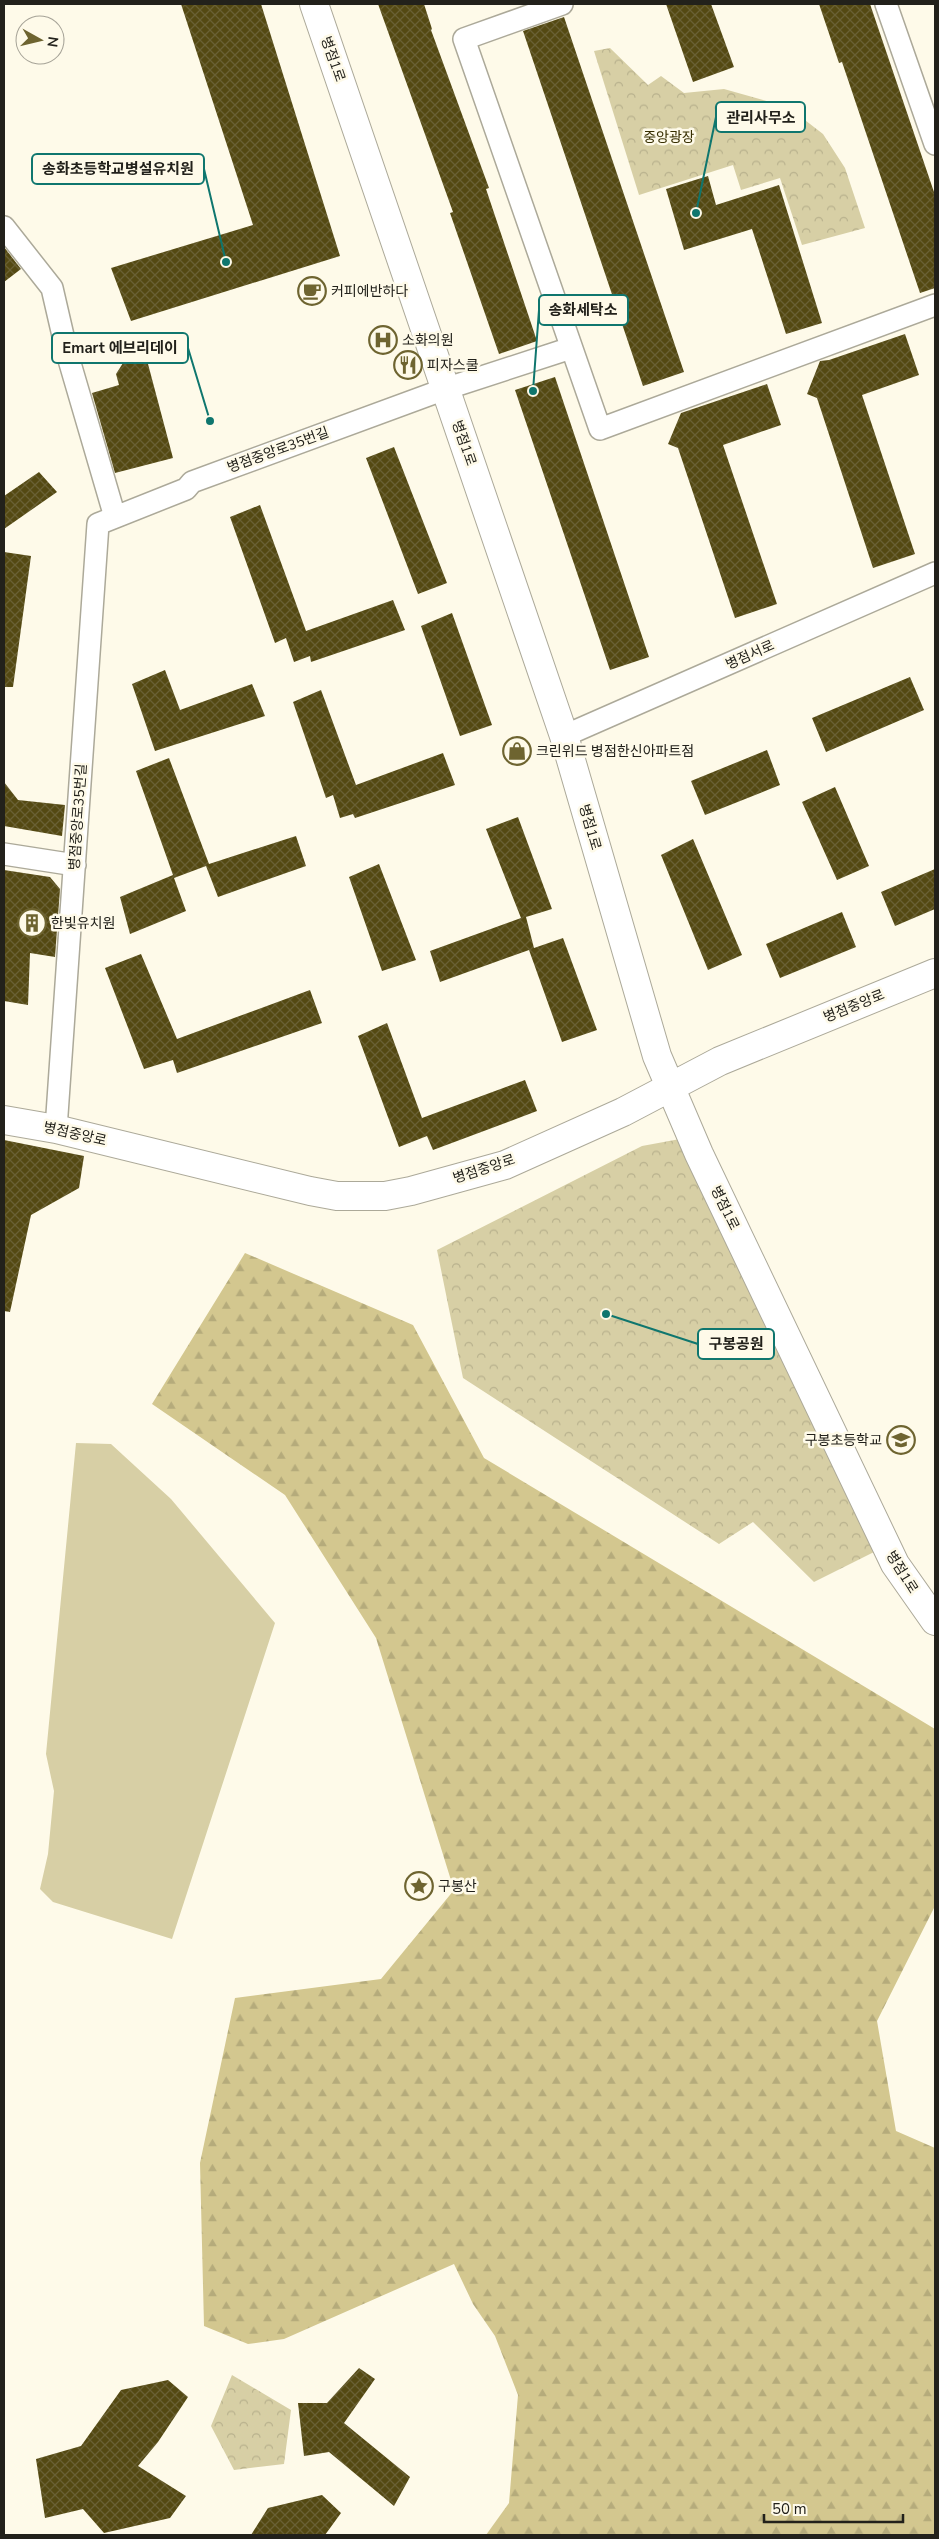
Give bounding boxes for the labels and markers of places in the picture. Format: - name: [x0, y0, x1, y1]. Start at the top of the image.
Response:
- callout: 관리사무소: [716, 102, 805, 132]
- callout: 송화초등학교병설유치원: [32, 154, 204, 184]
- cafe icon: 커피에반하다: [297, 276, 327, 306]
- place label: 커피에반하다: [331, 282, 408, 301]
- callout: 송화세탁소: [539, 295, 628, 325]
- hospital icon: 소화의원: [368, 325, 398, 355]
- place label: 소화의원: [402, 331, 454, 350]
- callout: Emart 에브리데이: [52, 333, 188, 363]
- restaurant icon: 피자스쿨: [393, 350, 423, 380]
- place label: 피자스쿨: [427, 356, 479, 375]
- shop icon: 크린위드 병점한신아파트점: [502, 736, 532, 766]
- place label: 크린위드 병점한신아파트점: [536, 742, 694, 761]
- building icon: 한빛유치원: [17, 908, 47, 938]
- place label: 한빛유치원: [51, 914, 115, 933]
- callout: 구봉공원: [698, 1329, 774, 1359]
- school or university icon: 구봉초등학교: [886, 1425, 916, 1455]
- place label: 구봉초등학교: [805, 1431, 882, 1450]
- place icon: 구봉산: [404, 1871, 434, 1901]
- place label: 구봉산: [438, 1877, 477, 1896]

